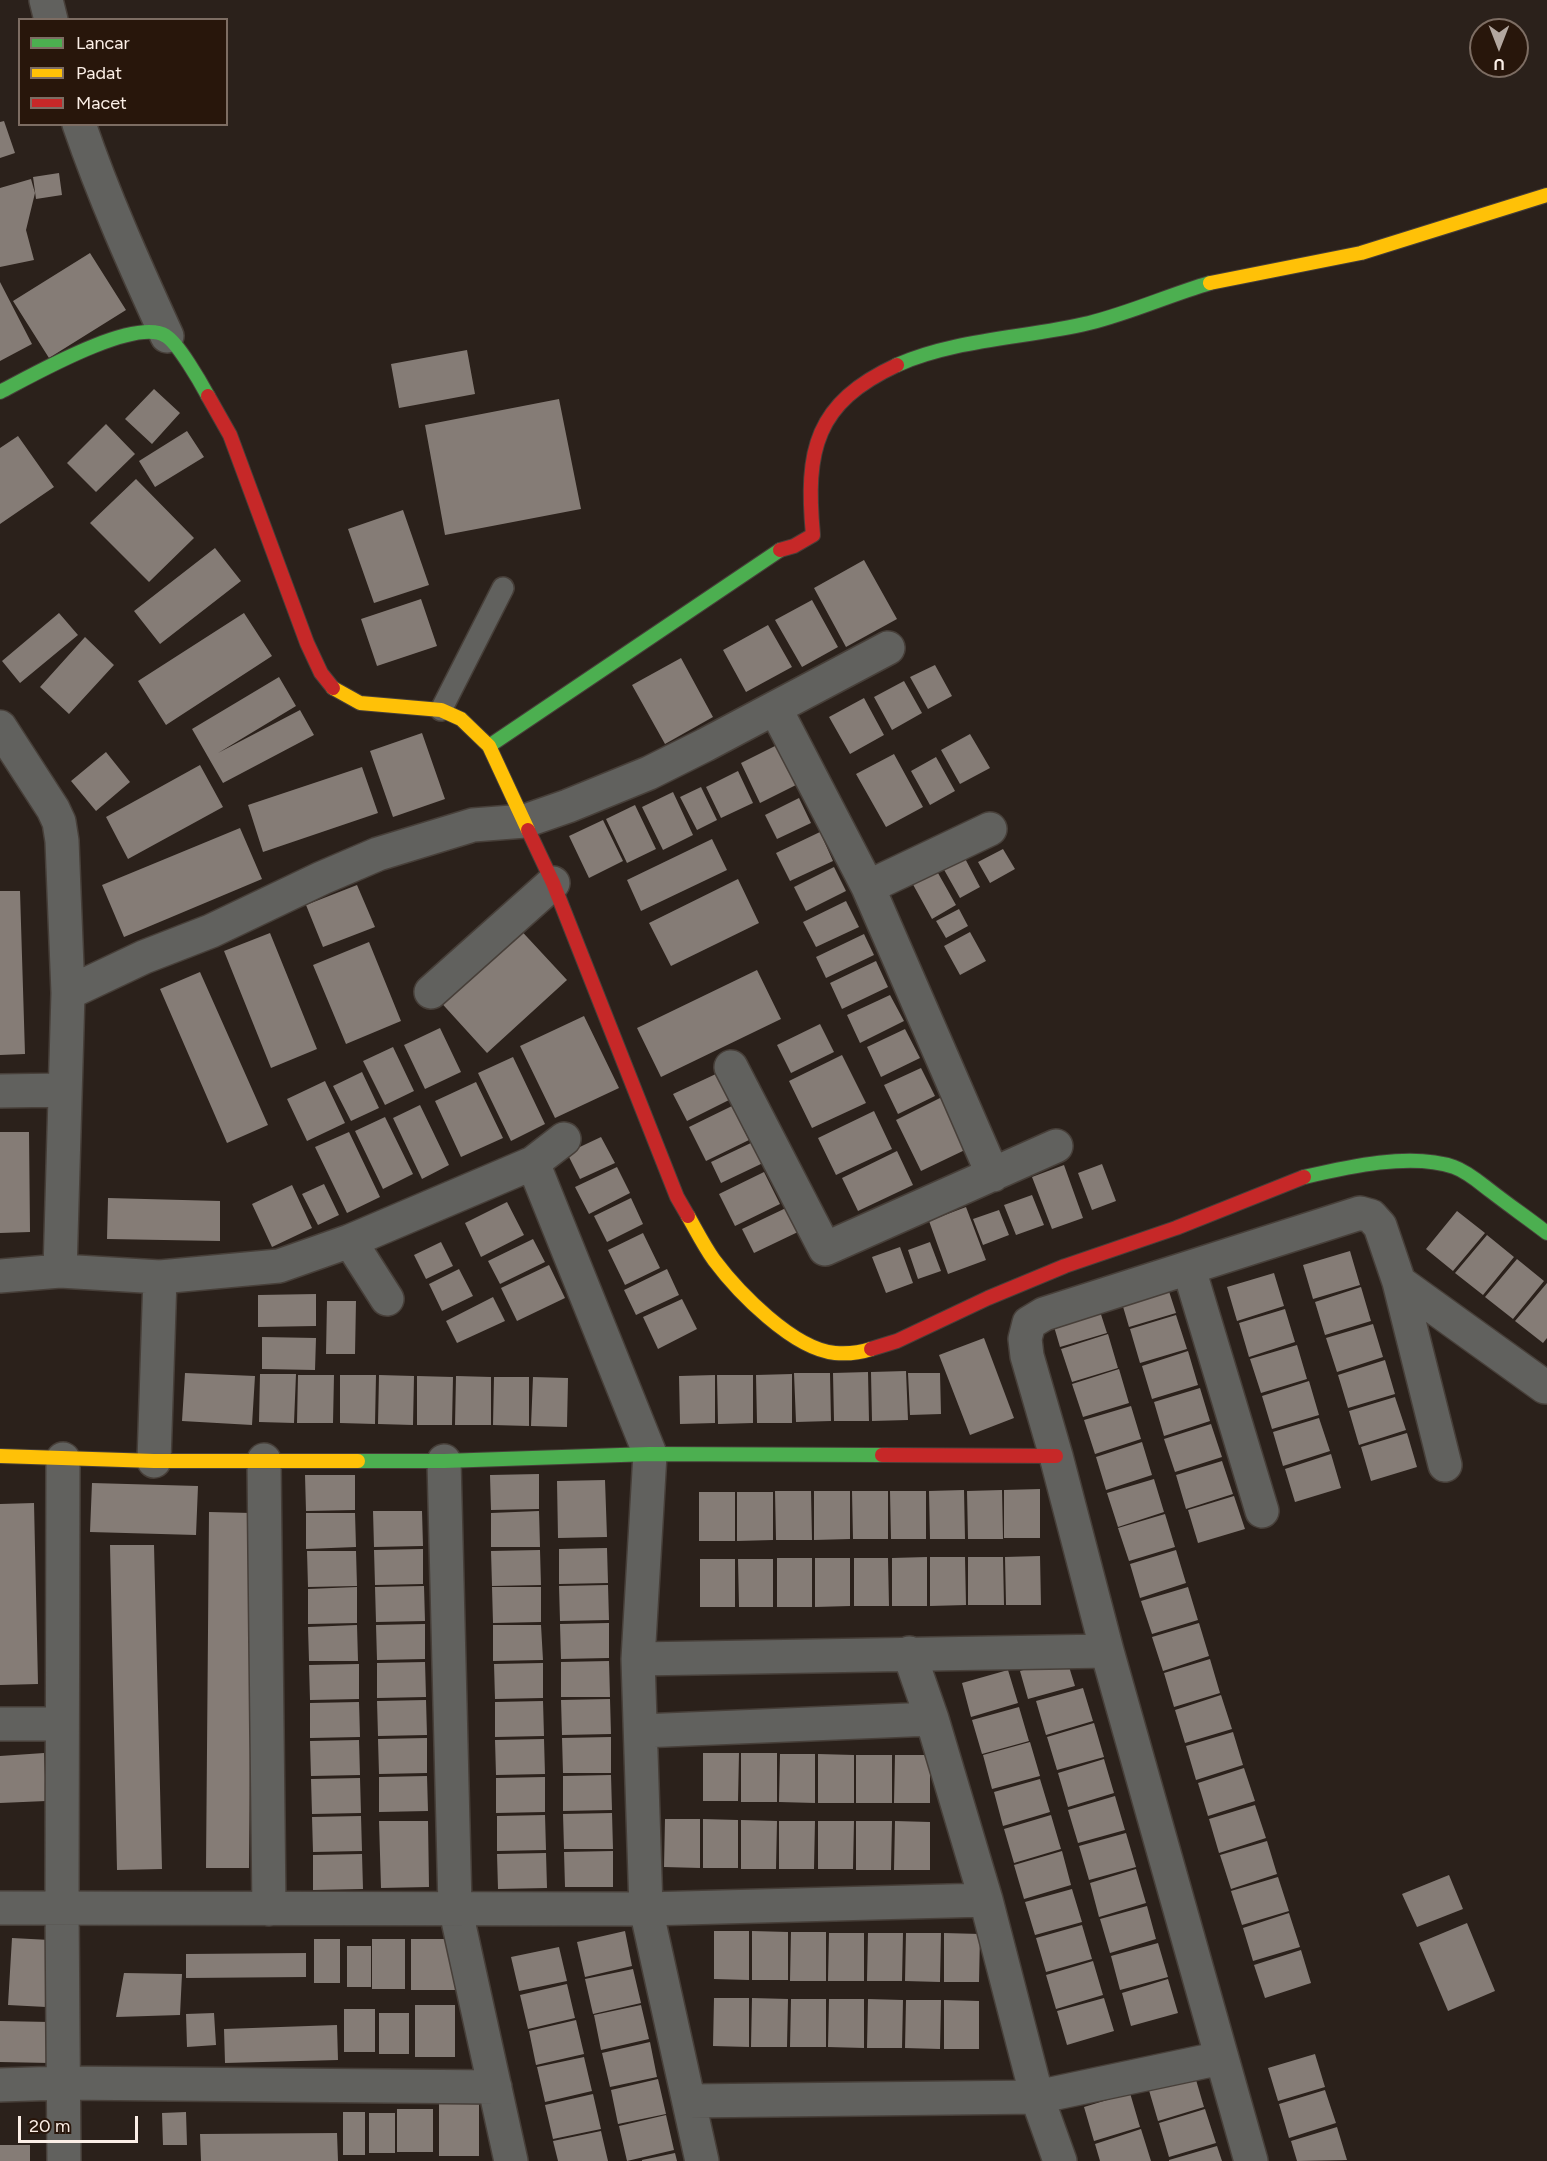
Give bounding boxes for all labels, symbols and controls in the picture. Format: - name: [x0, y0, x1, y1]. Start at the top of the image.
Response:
- legend: [18, 18, 228, 126]
- north arrow: [1469, 18, 1529, 78]
- text: Lancar: [76, 32, 130, 54]
- text: U: [1493, 55, 1505, 74]
- text: Padat: [76, 62, 122, 84]
- text: Macet: [76, 92, 127, 114]
- scale bar: [21, 2104, 141, 2142]
- text: 20 m: [29, 2115, 70, 2137]

